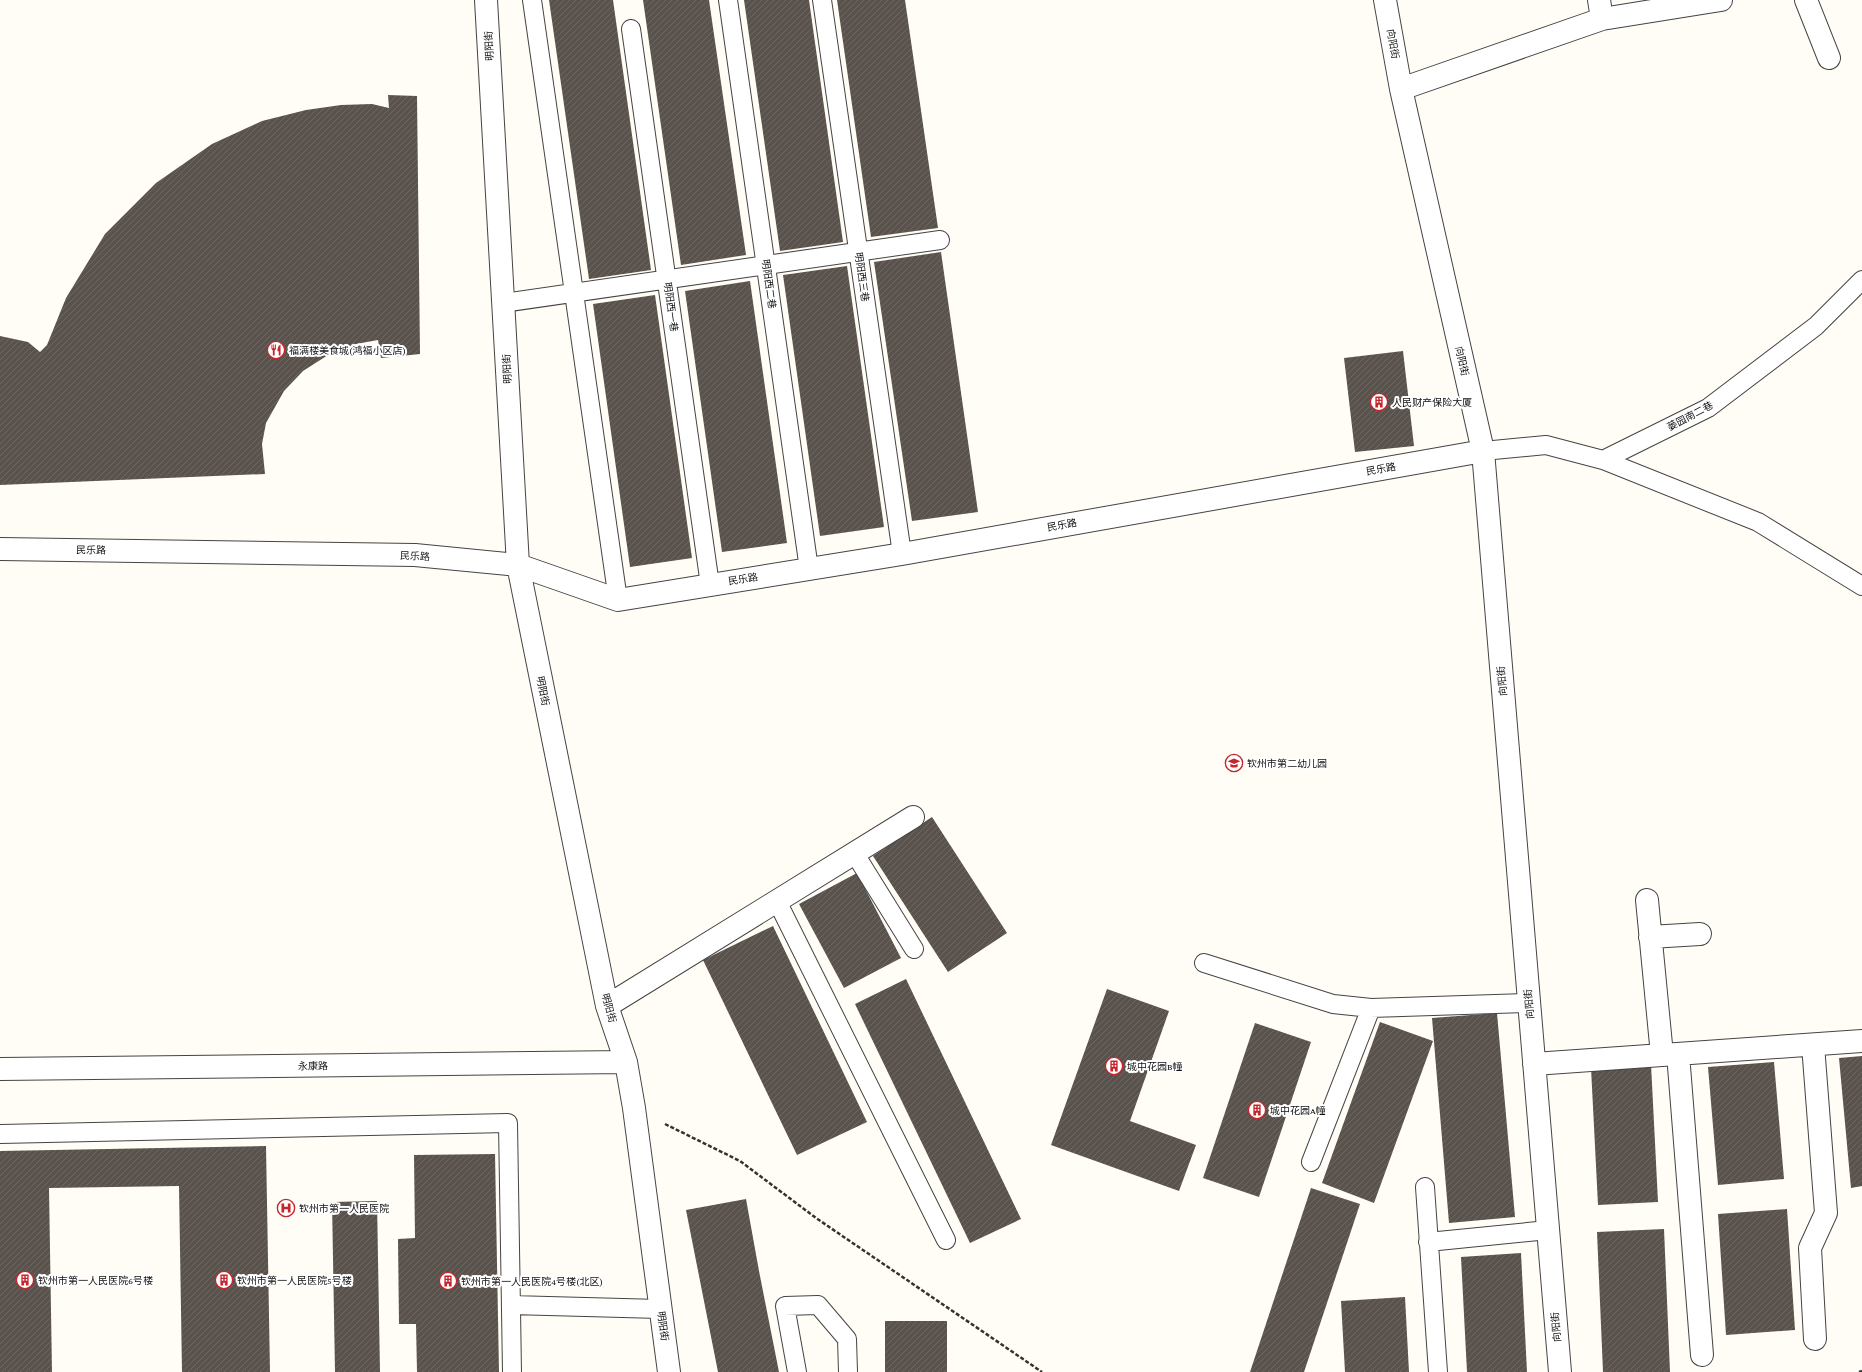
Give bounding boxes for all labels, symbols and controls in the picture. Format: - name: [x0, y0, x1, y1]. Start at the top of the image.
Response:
- street label: 向阳街: [1385, 28, 1401, 60]
- street label: 明阳街: [483, 31, 495, 61]
- street label: 明阳西三巷: [853, 251, 871, 303]
- street label: 明阳西二巷: [760, 258, 778, 310]
- street label: 明阳西一巷: [662, 281, 680, 333]
- restaurant icon: 福满楼美食城(鸿福小区店): [266, 340, 286, 360]
- place label: 福满楼美食城(鸿福小区店): [289, 345, 406, 357]
- street label: 向阳街: [1453, 345, 1471, 377]
- street label: 明阳街: [501, 354, 513, 384]
- building icon: 人民财产保险大厦: [1369, 392, 1389, 412]
- place label: 人民财产保险大厦: [1392, 397, 1472, 408]
- street label: 蒌园南二巷: [1665, 399, 1715, 433]
- street label: 民乐路: [1365, 461, 1397, 477]
- street label: 民乐路: [1046, 517, 1078, 533]
- street label: 民乐路: [76, 544, 106, 556]
- street label: 民乐路: [400, 550, 430, 562]
- street label: 民乐路: [727, 571, 759, 587]
- street label: 向阳街: [1495, 666, 1509, 696]
- street label: 明阳街: [535, 675, 551, 707]
- school or university icon: 钦州市第二幼儿园: [1224, 753, 1244, 773]
- place label: 钦州市第二幼儿园: [1247, 758, 1327, 769]
- street label: 向阳街: [1522, 989, 1536, 1019]
- street label: 明阳街: [600, 992, 618, 1024]
- building icon: 城中花园B幢: [1104, 1056, 1124, 1076]
- street label: 永康路: [298, 1060, 328, 1072]
- place label: 城中花园B幢: [1127, 1061, 1182, 1072]
- building icon: 城中花园A幢: [1247, 1100, 1267, 1120]
- place label: 城中花园A幢: [1270, 1105, 1326, 1116]
- hospital icon: 钦州市第一人民医院: [276, 1198, 296, 1218]
- place label: 钦州市第一人民医院: [299, 1203, 389, 1214]
- building icon: 钦州市第一人民医院6号楼: [15, 1270, 35, 1290]
- building icon: 钦州市第一人民医院5号楼: [214, 1270, 234, 1290]
- building icon: 钦州市第一人民医院4号楼(北区): [438, 1271, 458, 1291]
- place label: 钦州市第一人民医院6号楼: [38, 1275, 153, 1286]
- place label: 钦州市第一人民医院5号楼: [237, 1275, 352, 1286]
- place label: 钦州市第一人民医院4号楼(北区): [461, 1276, 603, 1288]
- street label: 明阳街: [655, 1310, 671, 1342]
- street label: 向阳街: [1549, 1312, 1563, 1342]

